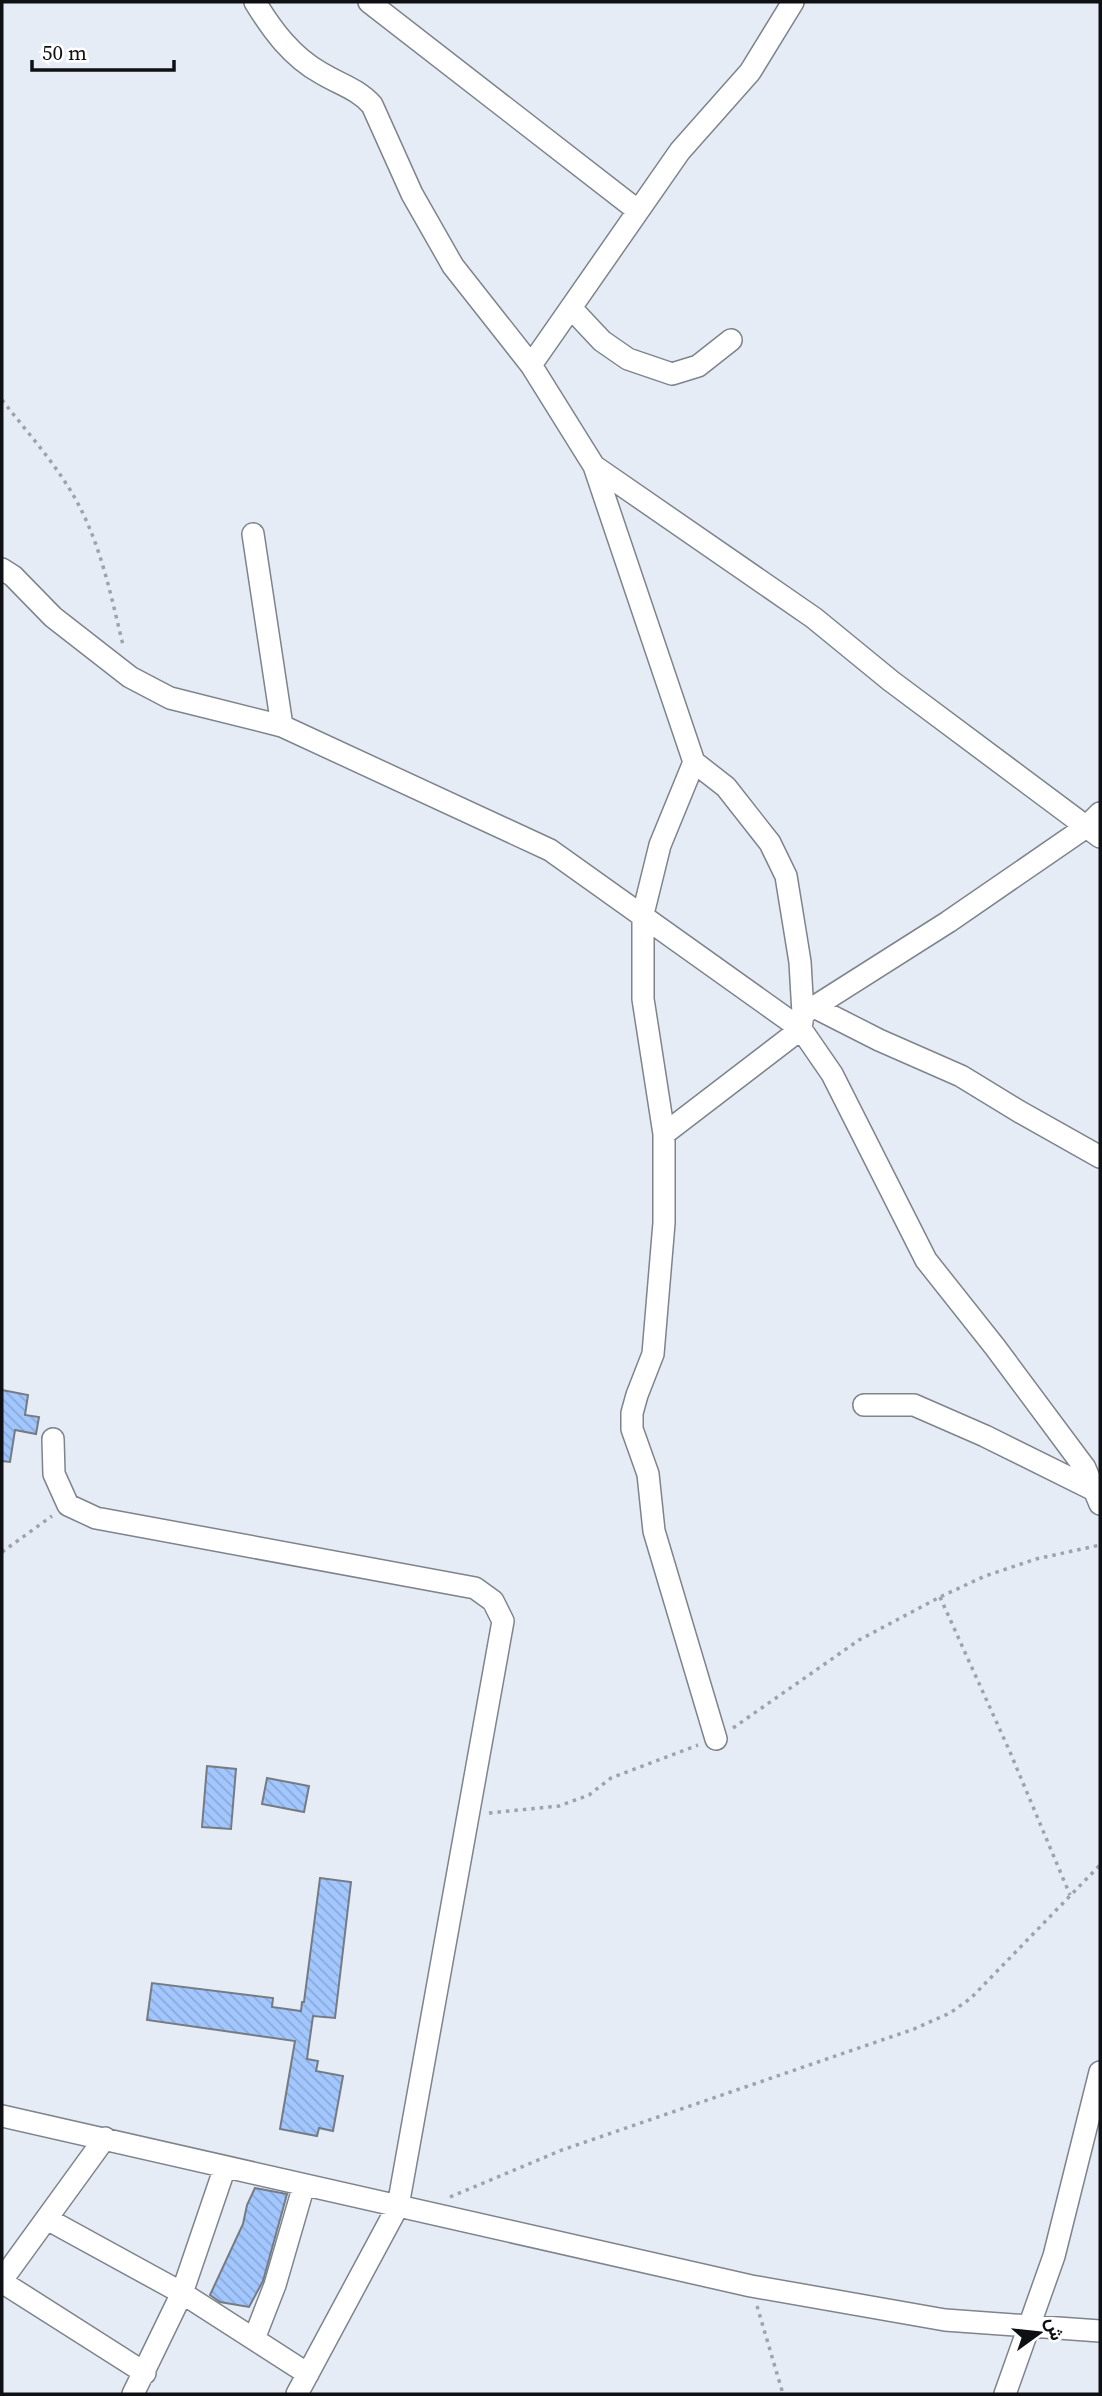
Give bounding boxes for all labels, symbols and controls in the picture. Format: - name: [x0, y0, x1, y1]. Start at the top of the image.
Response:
- scale bar: [32, 28, 173, 72]
- text: 50 m: [42, 38, 87, 67]
- north arrow: [1004, 2298, 1074, 2368]
- text: ش: [1040, 2314, 1071, 2343]

